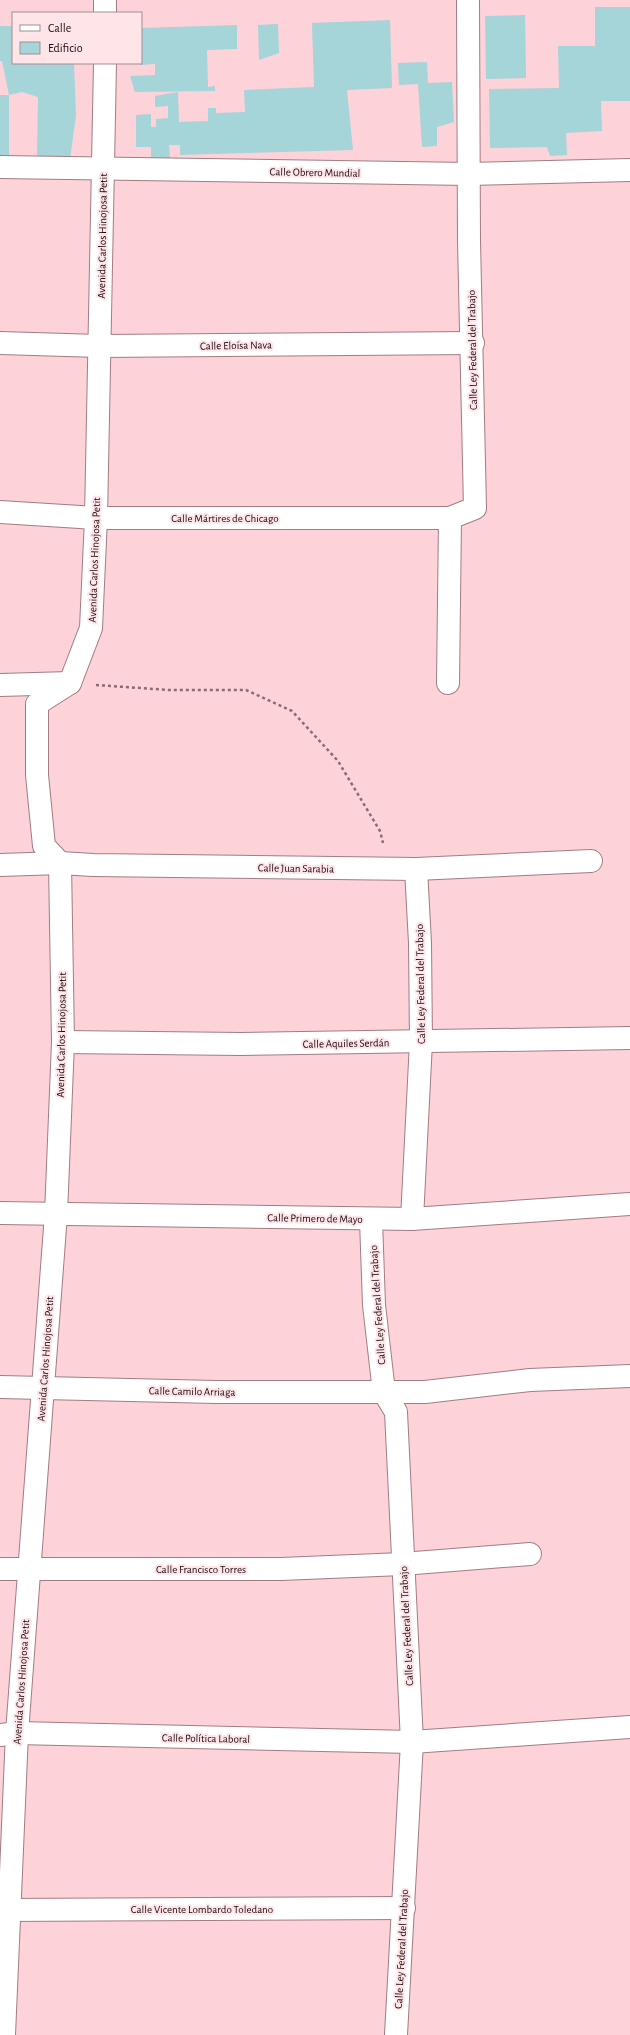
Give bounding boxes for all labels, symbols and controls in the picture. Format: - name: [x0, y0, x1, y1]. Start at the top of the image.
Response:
- legend: [12, 12, 142, 64]
- text: Calle: [48, 22, 71, 34]
- text: Edificio: [48, 42, 83, 54]
- street label: Calle Obrero Mundial: [269, 166, 360, 179]
- street label: Avenida Carlos Hinojosa Petit: [96, 173, 109, 299]
- street label: Calle Ley Federal del Trabajo: [466, 290, 479, 410]
- street label: Calle Eloísa Nava: [200, 339, 272, 352]
- street label: Avenida Carlos Hinojosa Petit: [87, 497, 102, 623]
- street label: Calle Mártires de Chicago: [171, 513, 279, 524]
- street label: Calle Juan Sarabia: [258, 862, 334, 875]
- street label: Calle Ley Federal del Trabajo: [414, 924, 427, 1044]
- street label: Avenida Carlos Hinojosa Petit: [55, 972, 68, 1098]
- street label: Calle Aquiles Serdán: [303, 1037, 389, 1050]
- street label: Calle Primero de Mayo: [267, 1212, 363, 1225]
- street label: Calle Ley Federal del Trabajo: [368, 1245, 387, 1365]
- street label: Avenida Carlos Hinojosa Petit: [36, 1296, 55, 1422]
- street label: Calle Camilo Arriaga: [149, 1385, 235, 1398]
- street label: Calle Francisco Torres: [156, 1564, 246, 1575]
- street label: Calle Ley Federal del Trabajo: [398, 1566, 415, 1686]
- street label: Avenida Carlos Hinojosa Petit: [12, 1619, 31, 1745]
- street label: Calle Política Laboral: [162, 1732, 250, 1745]
- street label: Calle Ley Federal del Trabajo: [393, 1889, 410, 2009]
- street label: Calle Vicente Lombardo Toledano: [131, 1904, 273, 1915]

